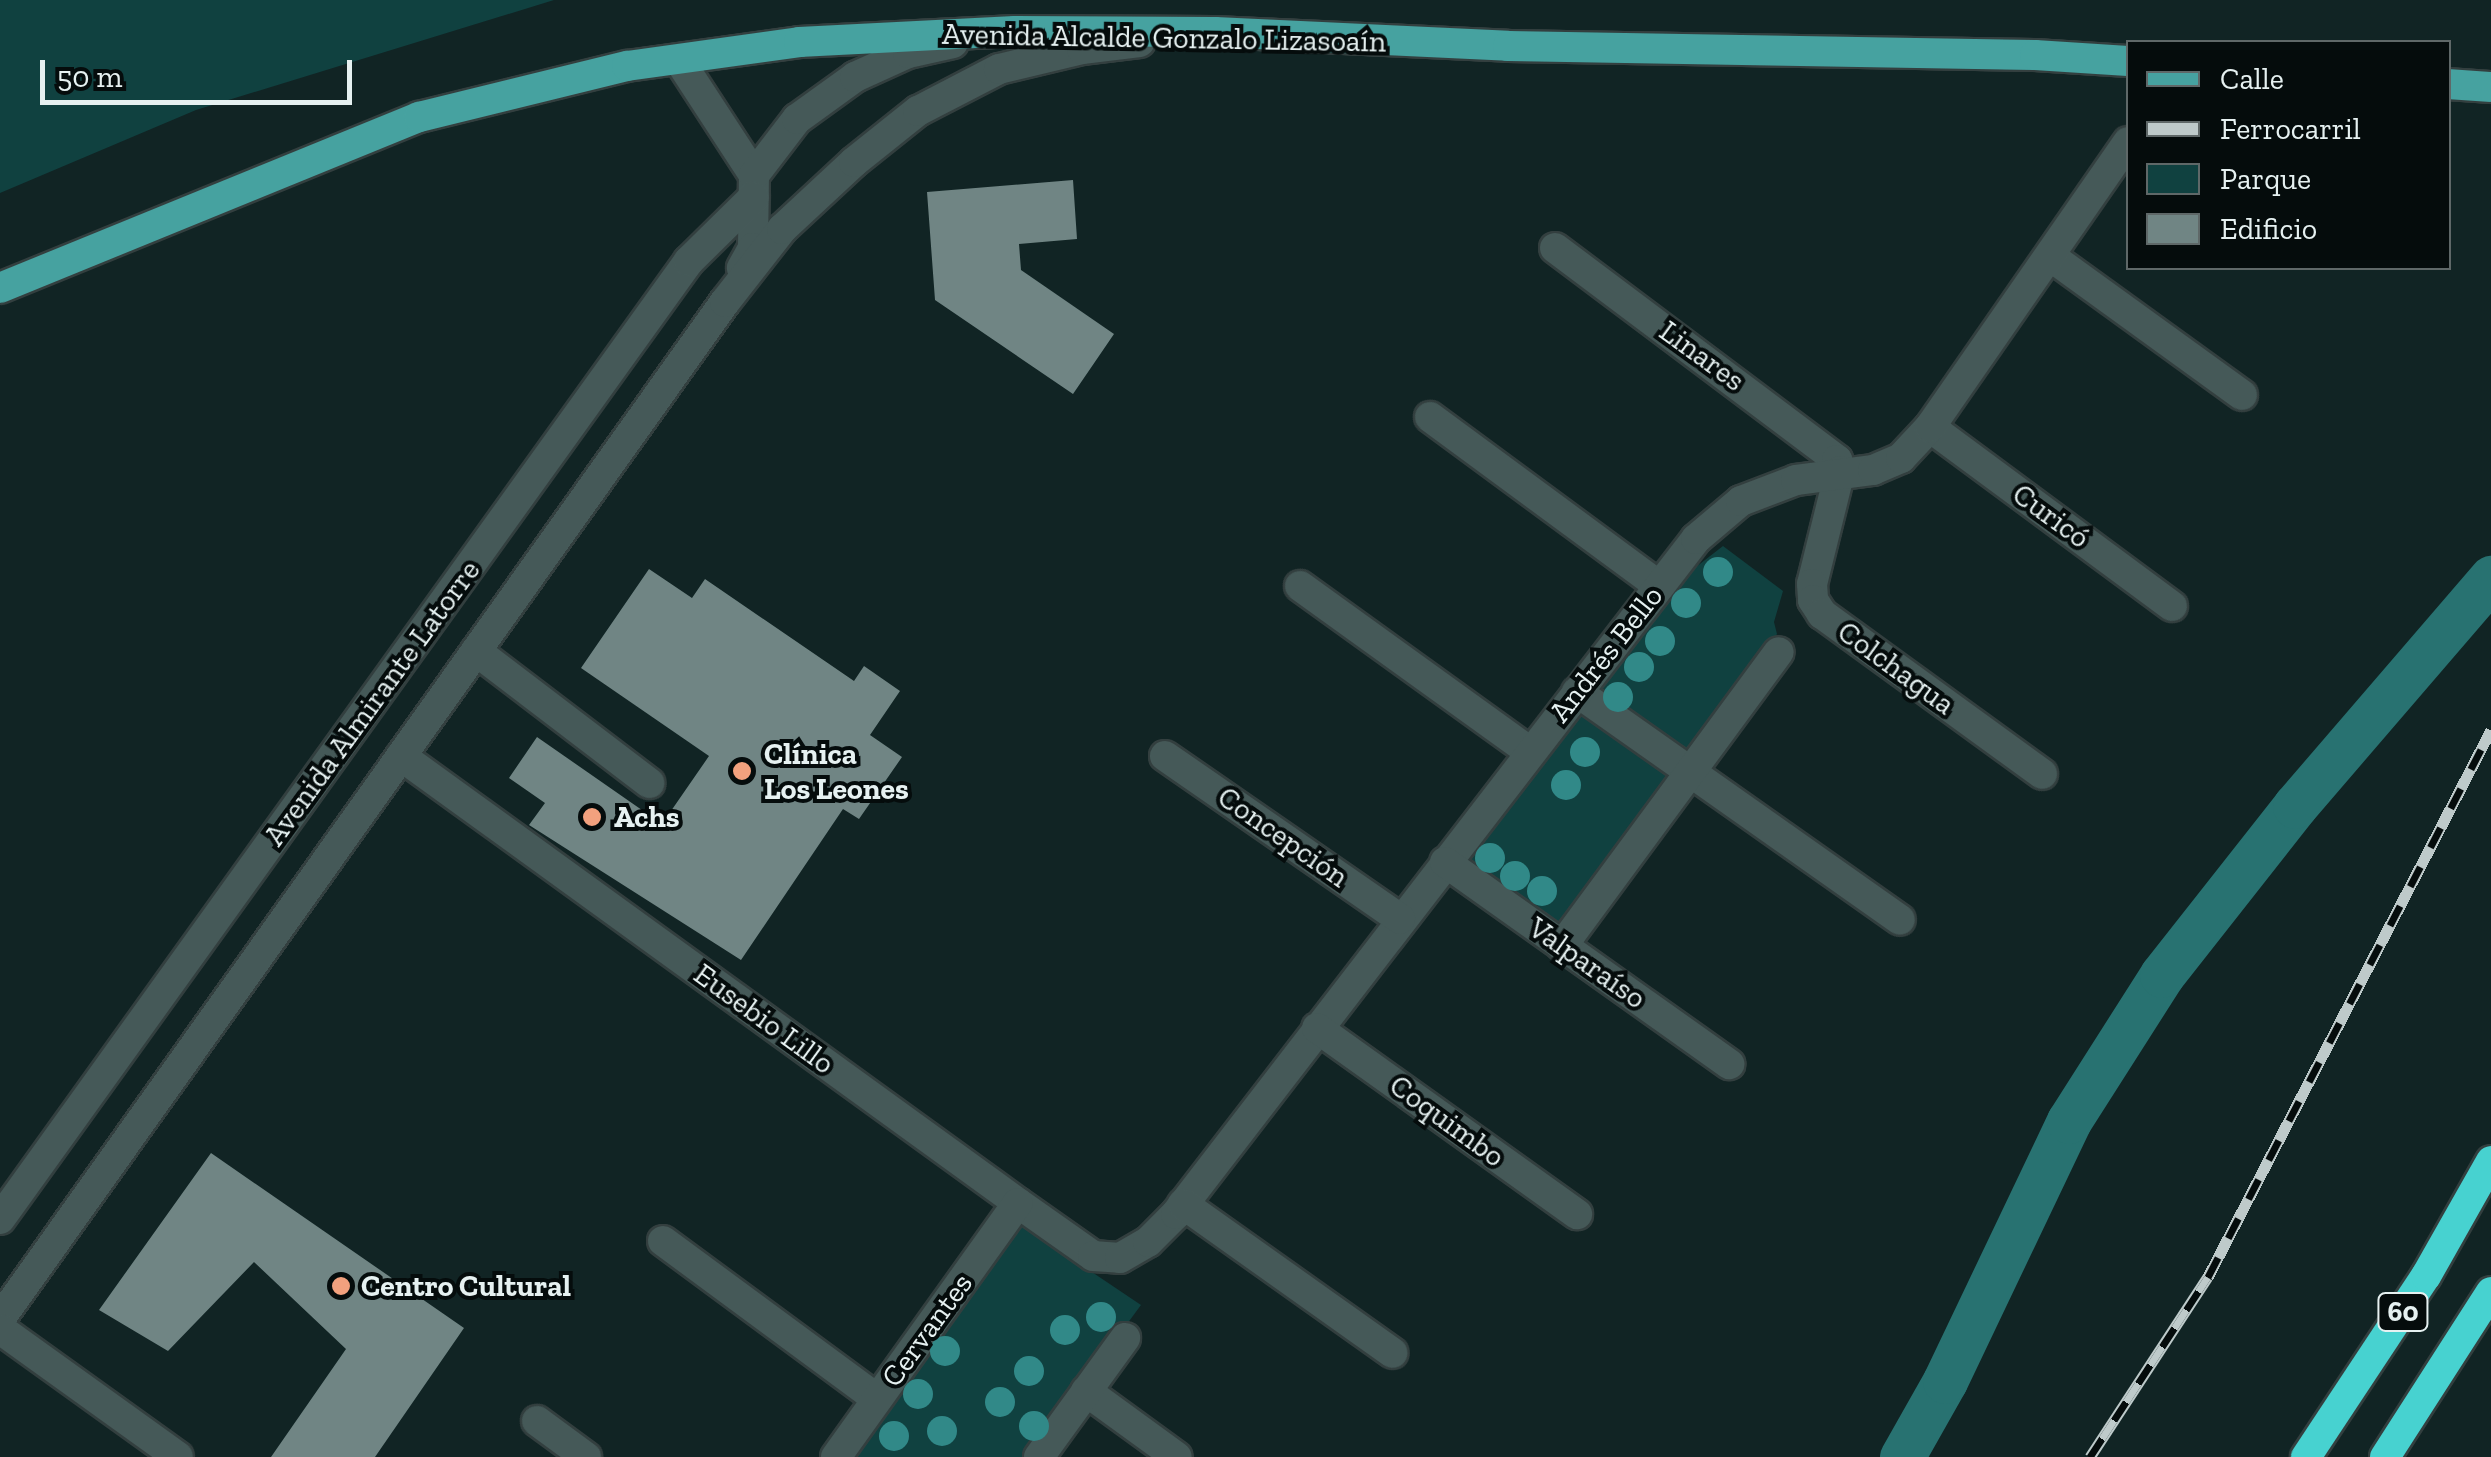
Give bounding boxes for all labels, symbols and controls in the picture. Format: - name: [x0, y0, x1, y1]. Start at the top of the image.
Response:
- street label: Avenida Alcalde Gonzalo Lizasoaín: [941, 16, 1387, 60]
- scale bar: [45, 40, 358, 102]
- legend: [2126, 40, 2451, 270]
- text: 50 m: [57, 59, 122, 95]
- text: Calle: [2220, 61, 2284, 97]
- text: Ferrocarril: [2220, 111, 2361, 147]
- text: Parque: [2220, 161, 2311, 197]
- text: Edificio: [2220, 211, 2317, 247]
- street label: Linares: [1652, 313, 1752, 399]
- street label: Curicó: [2005, 476, 2097, 556]
- street label: Avenida Almirante Latorre: [256, 553, 488, 853]
- street label: Andrés Bello: [1542, 579, 1670, 729]
- street label: Colchagua: [1831, 614, 1961, 722]
- place label: Clínica Los Leones: [764, 736, 909, 806]
- marker: Clínica Los Leones: [729, 758, 755, 784]
- street label: Concepción: [1211, 779, 1355, 895]
- place label: Achs: [614, 799, 680, 835]
- marker: Achs: [579, 804, 605, 830]
- street label: Valparaíso: [1521, 910, 1653, 1016]
- street label: Eusebio Lillo: [687, 956, 841, 1082]
- street label: Coquimbo: [1382, 1067, 1512, 1175]
- street label: Cervantes: [874, 1266, 980, 1394]
- place label: Centro Cultural: [361, 1268, 571, 1304]
- marker: Centro Cultural: [330, 1275, 352, 1297]
- road number: 60: [2376, 1289, 2430, 1335]

